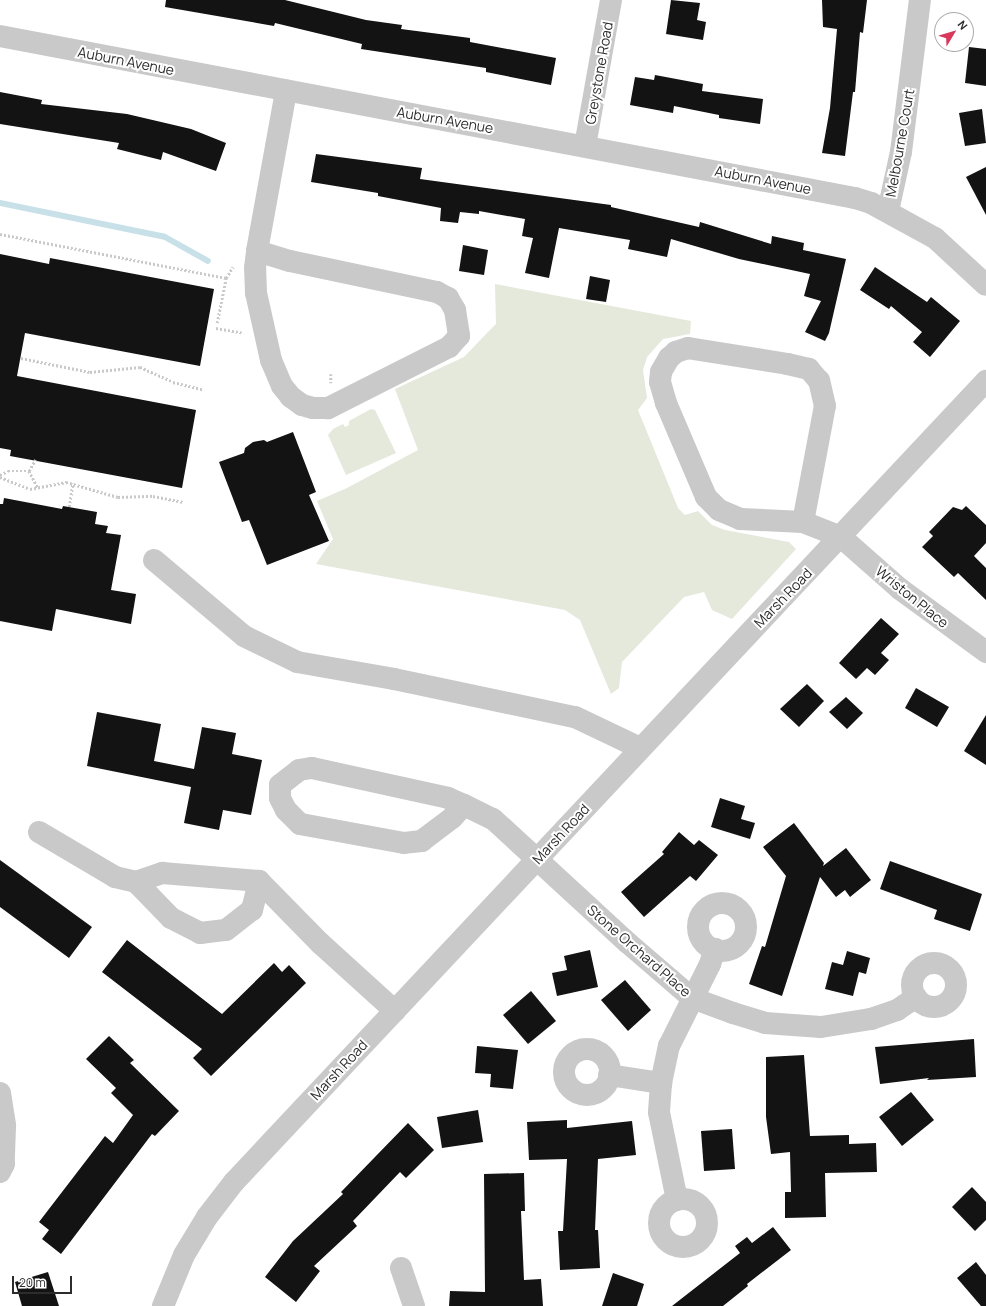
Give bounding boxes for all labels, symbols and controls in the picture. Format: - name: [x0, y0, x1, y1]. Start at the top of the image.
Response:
- north arrow: [934, 12, 974, 52]
- text: N: [955, 17, 971, 33]
- street label: Greystone Road: [582, 21, 616, 125]
- street label: Auburn Avenue: [76, 43, 176, 79]
- street label: Melbourne Court: [882, 88, 918, 198]
- street label: Auburn Avenue: [395, 103, 495, 137]
- street label: Auburn Avenue: [713, 162, 813, 198]
- street label: Wriston Place: [872, 563, 952, 631]
- street label: Marsh Road: [751, 565, 815, 631]
- street label: Marsh Road: [529, 800, 593, 868]
- street label: Stone Orchard Place: [584, 901, 694, 1001]
- street label: Marsh Road: [307, 1036, 371, 1104]
- scale bar: [14, 1268, 74, 1294]
- text: 20 m: [19, 1274, 46, 1291]

